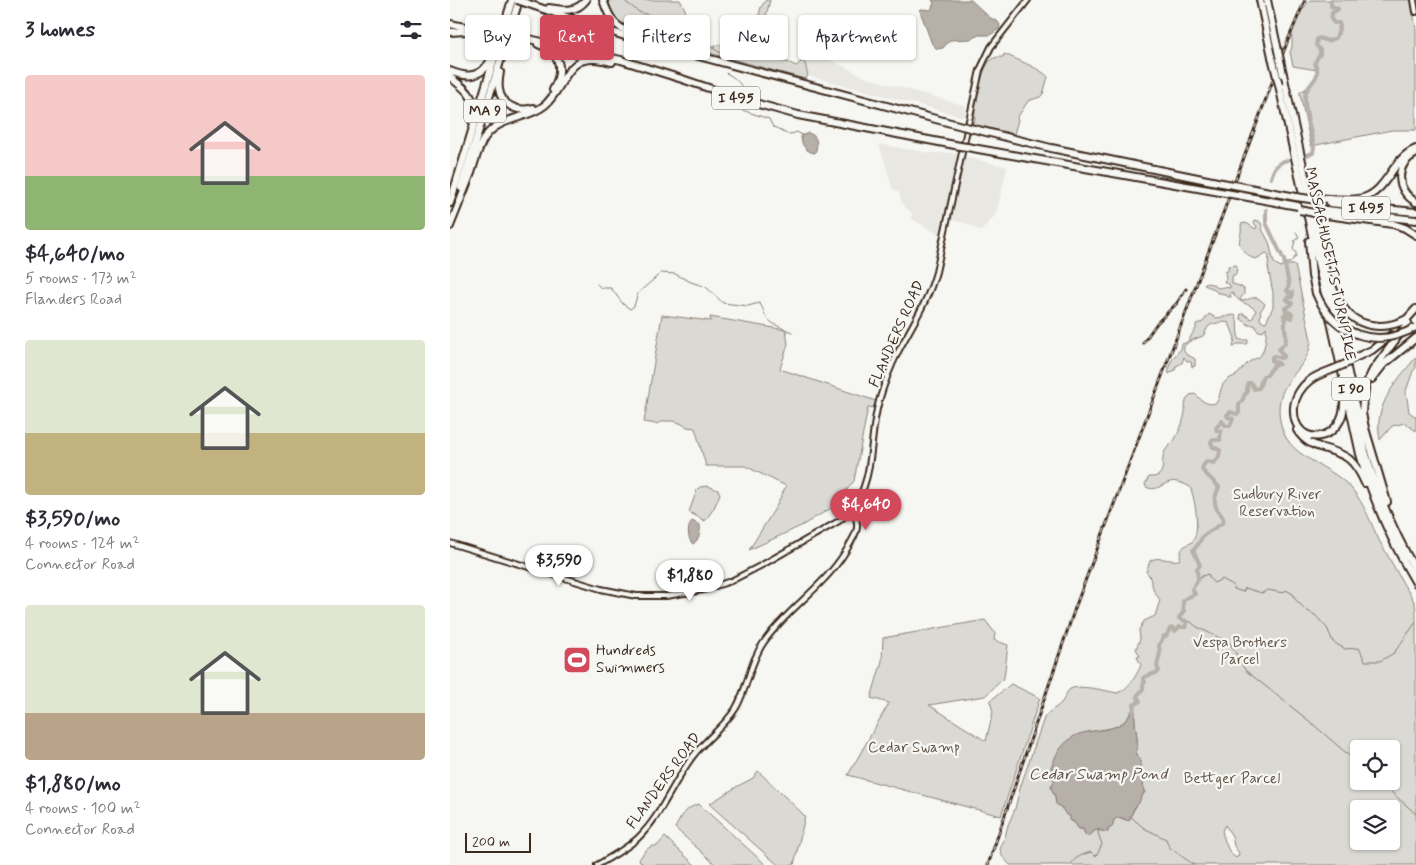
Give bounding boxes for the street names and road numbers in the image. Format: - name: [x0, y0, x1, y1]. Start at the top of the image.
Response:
- road number: I 495: [712, 86, 760, 110]
- road number: MA 9: [464, 100, 506, 122]
- street label: MASSACHUSETTS TURNPIKE: [1300, 165, 1360, 363]
- road number: I 495: [1342, 197, 1390, 220]
- street label: FLANDERS ROAD: [864, 277, 930, 391]
- road number: I 90: [1332, 378, 1370, 400]
- street label: FLANDERS ROAD: [622, 729, 706, 833]

